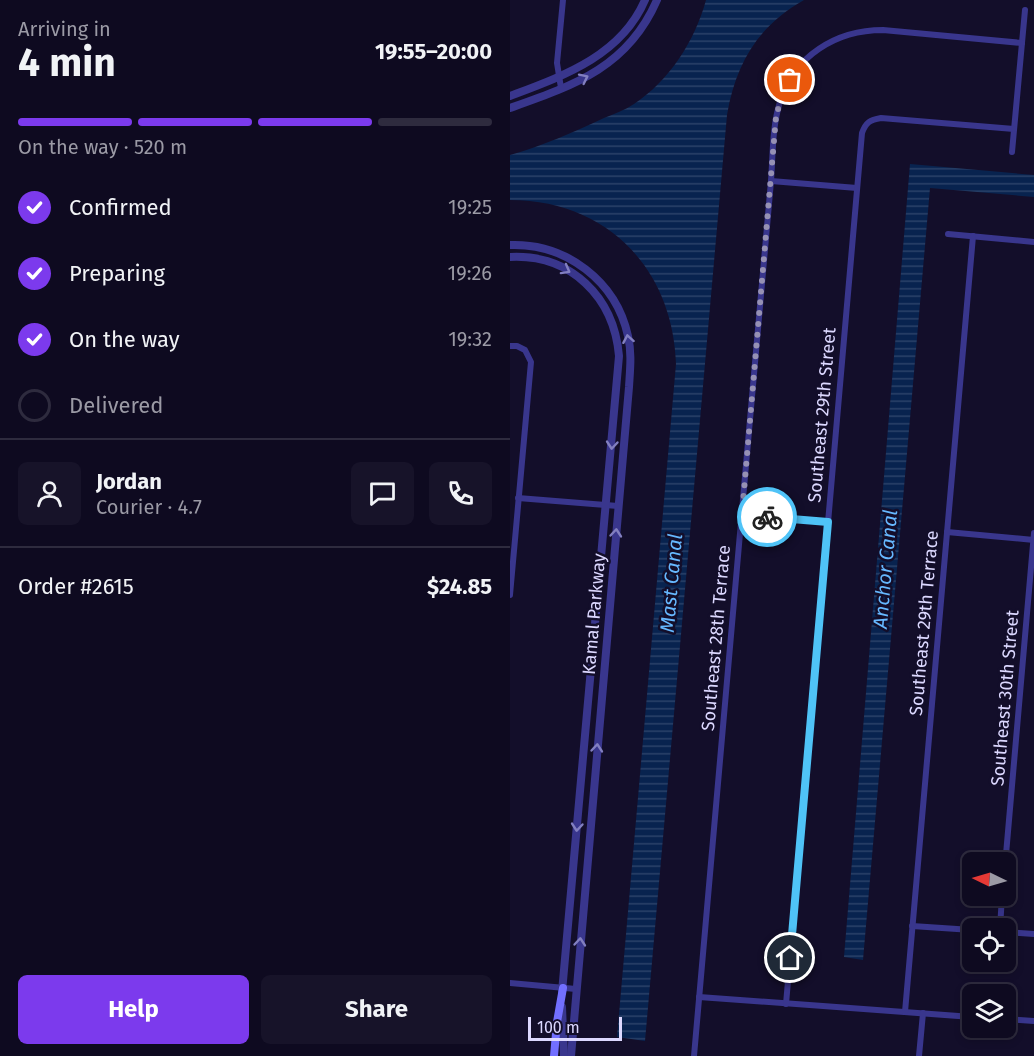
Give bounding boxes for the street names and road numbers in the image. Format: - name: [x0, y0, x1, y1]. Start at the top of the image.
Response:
- street label: Southeast 29th Street: [803, 326, 841, 503]
- street label: Southeast 29th Terrace: [905, 529, 943, 717]
- street label: Southeast 28th Terrace: [697, 544, 735, 732]
- street label: Kamal Parkway: [578, 552, 610, 676]
- street label: Southeast 30th Street: [986, 609, 1024, 787]

